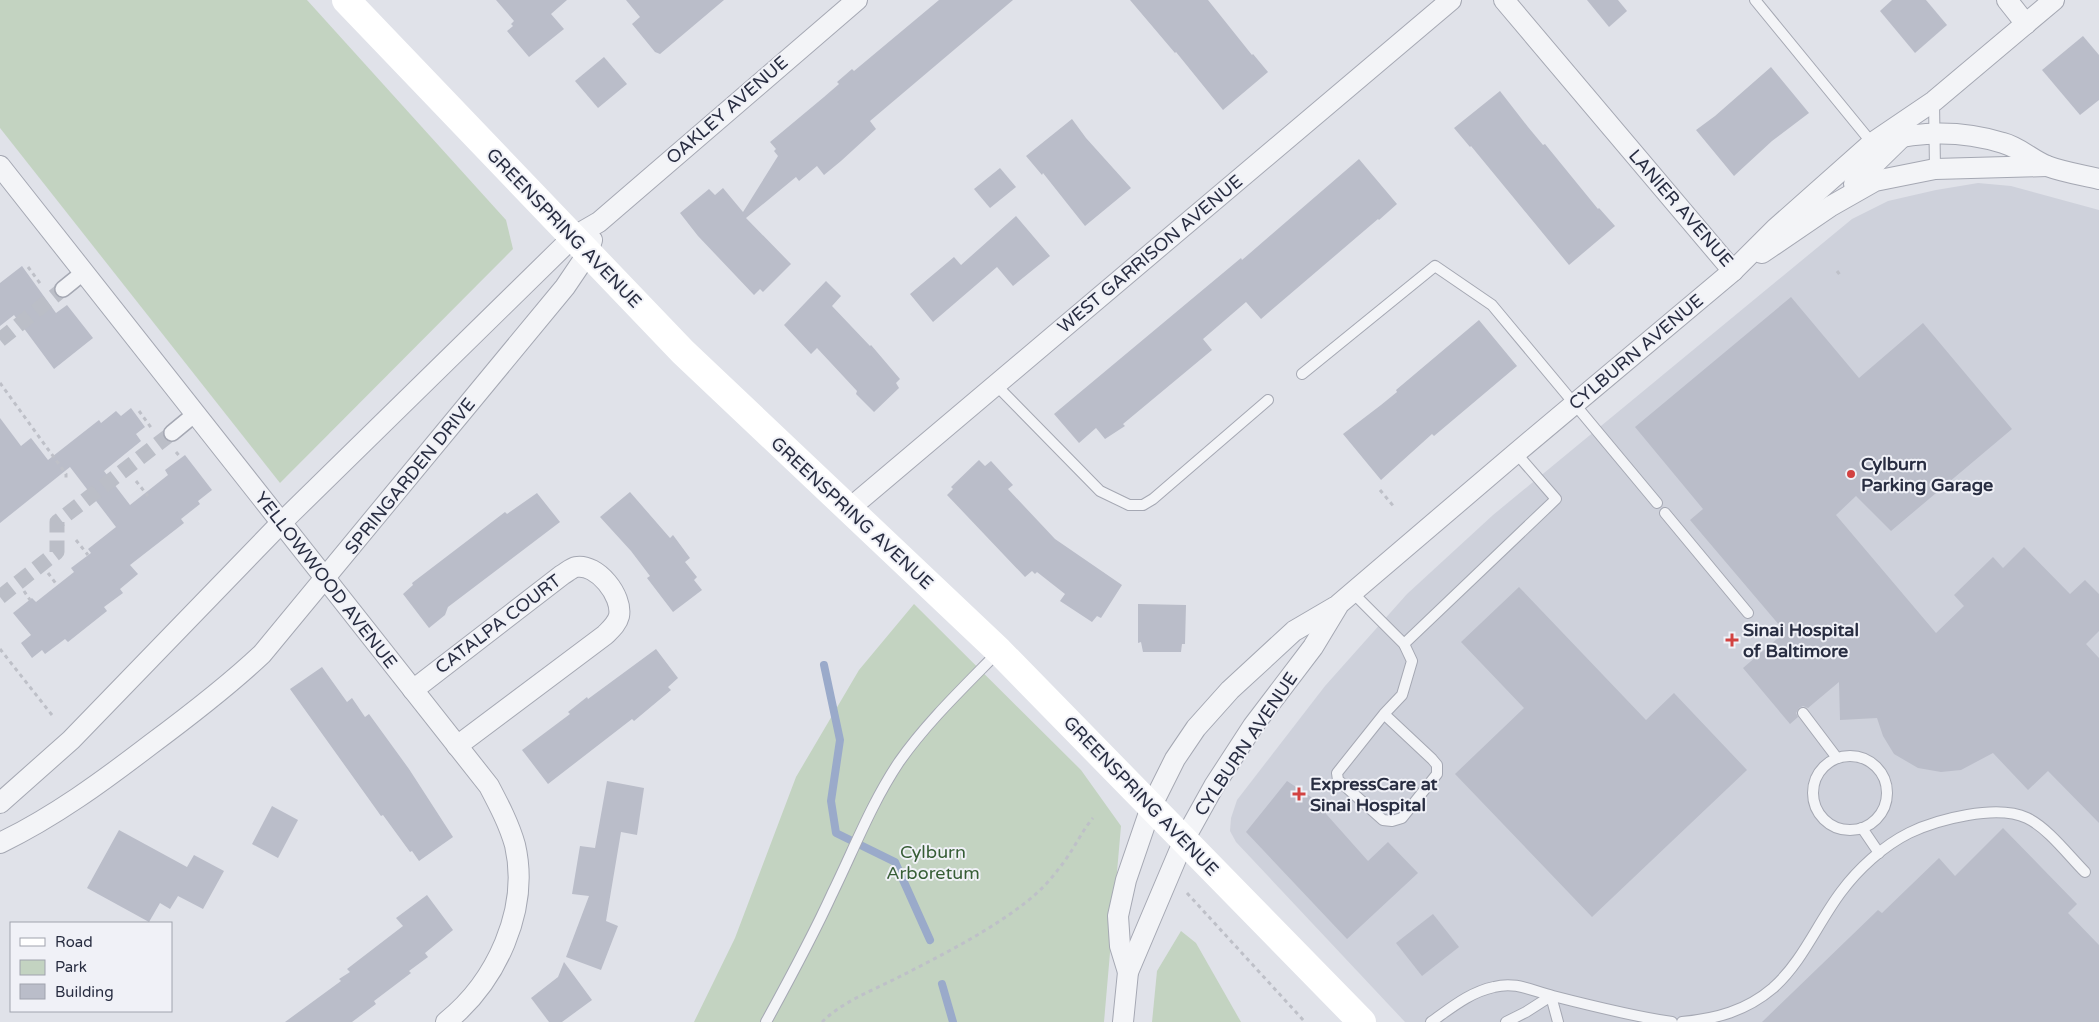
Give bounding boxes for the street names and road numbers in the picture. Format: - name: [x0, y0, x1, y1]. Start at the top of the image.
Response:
- street label: OAKLEY AVENUE: [662, 51, 792, 169]
- street label: GREENSPRING AVENUE: [482, 143, 646, 313]
- street label: LANIER AVENUE: [1624, 145, 1738, 271]
- street label: WEST GARRISON AVENUE: [1053, 170, 1247, 338]
- street label: CYLBURN AVENUE: [1564, 289, 1708, 415]
- street label: SPRINGARDEN DRIVE: [340, 393, 480, 559]
- street label: GREENSPRING AVENUE: [766, 432, 938, 594]
- street label: YELLOWWOOD AVENUE: [250, 487, 402, 673]
- street label: CATALPA COURT: [431, 569, 565, 679]
- street label: CYLBURN AVENUE: [1190, 668, 1302, 820]
- street label: GREENSPRING AVENUE: [1059, 711, 1223, 881]

